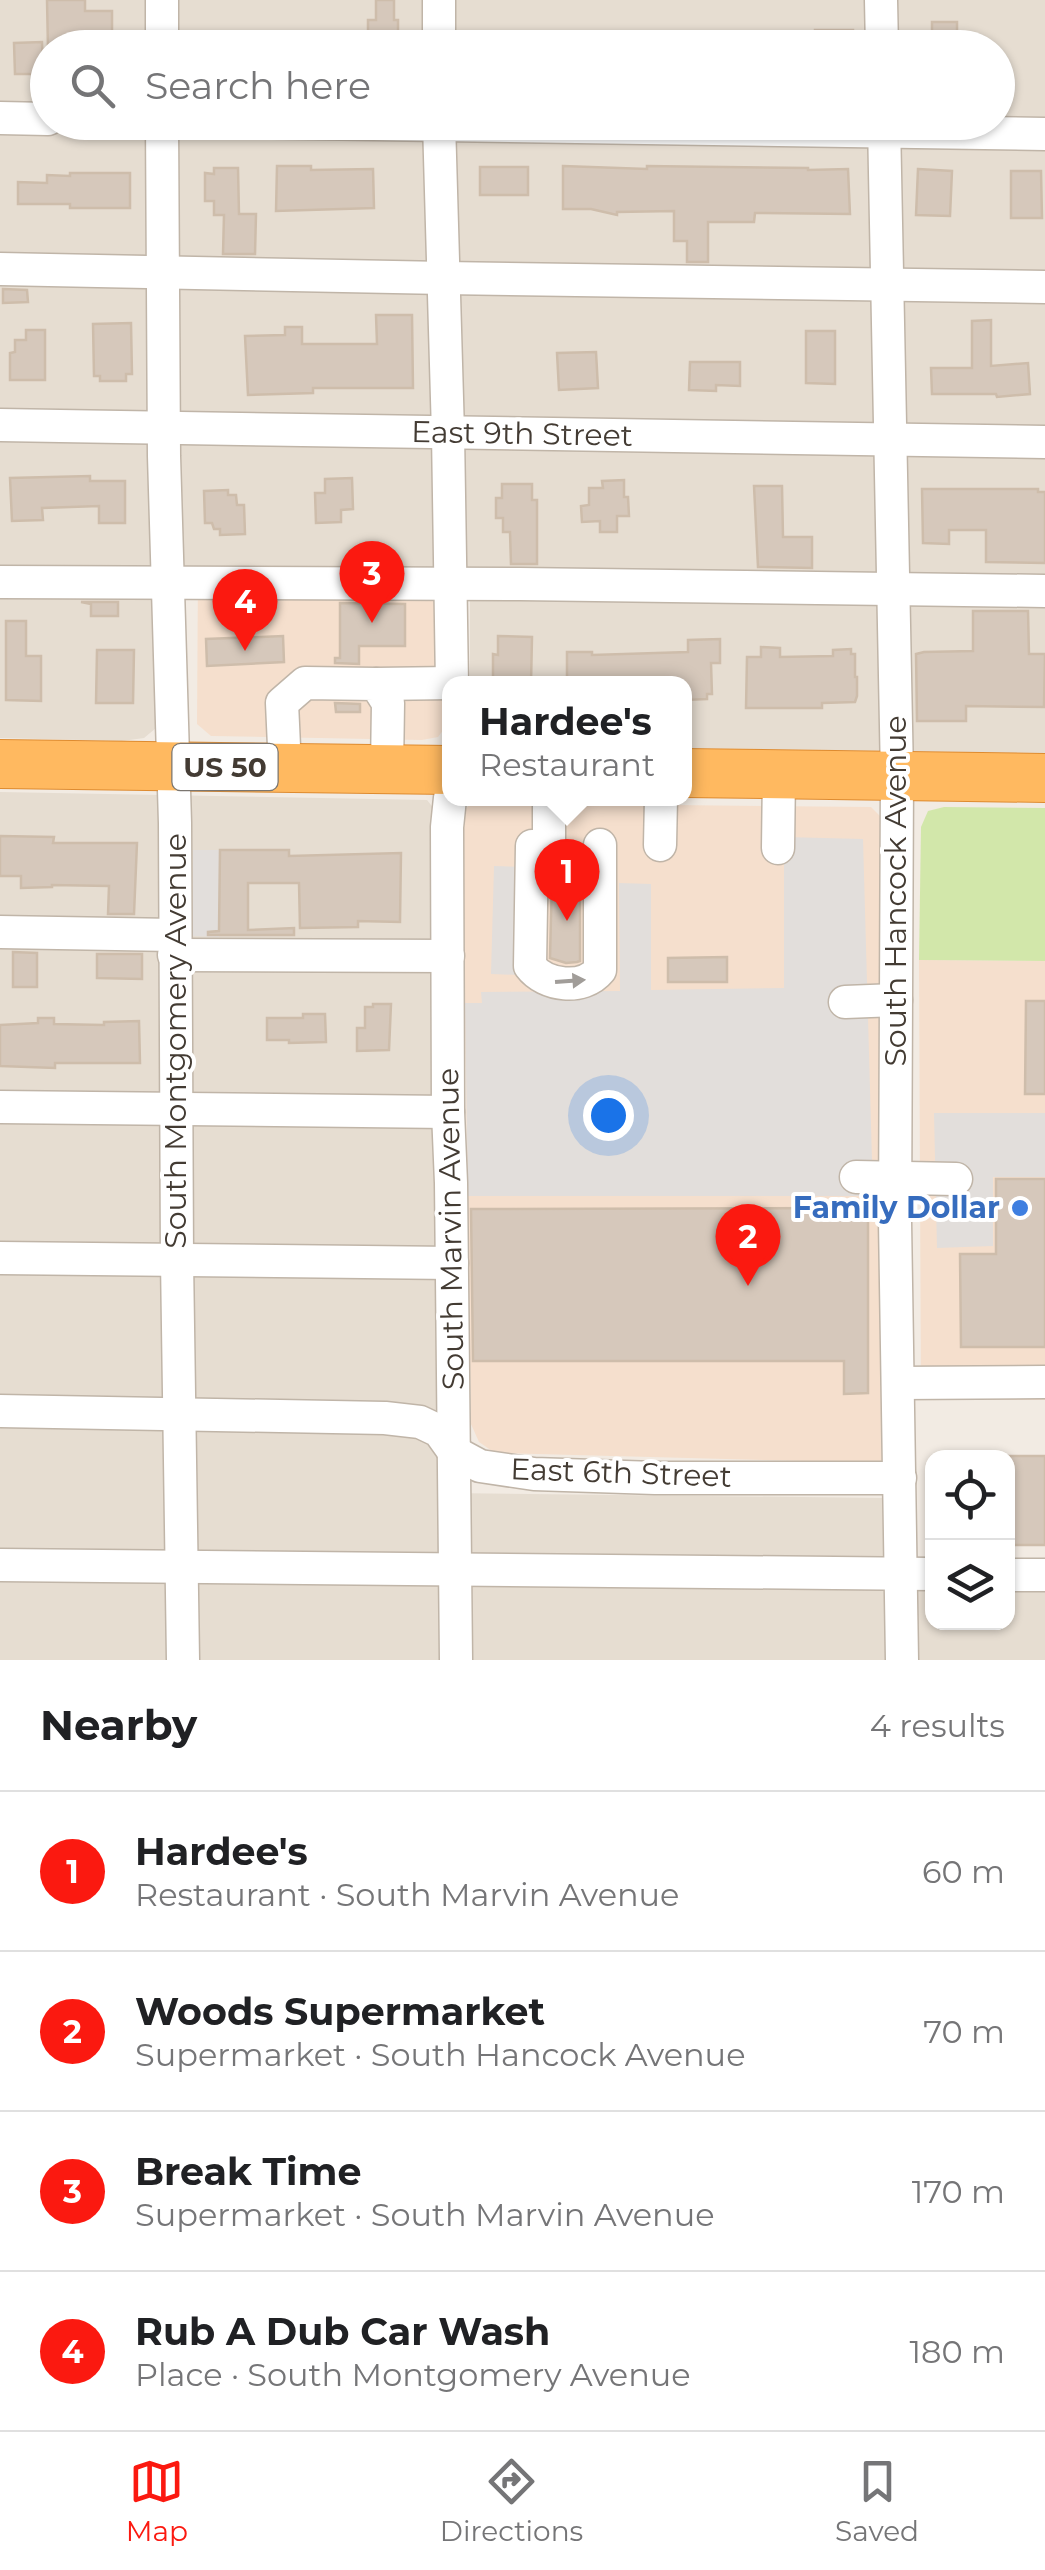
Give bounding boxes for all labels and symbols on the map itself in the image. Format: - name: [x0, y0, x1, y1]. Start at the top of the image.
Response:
- street label: East 9th Street: [411, 413, 633, 454]
- pin: 3: [340, 540, 404, 623]
- pin: 4: [212, 568, 278, 651]
- street label: South Hancock Avenue: [877, 715, 914, 1067]
- road number: US 50: [172, 744, 278, 790]
- street label: South Montgomery Avenue: [157, 833, 194, 1249]
- pin: 1: [534, 838, 600, 921]
- one-way arrow: [555, 973, 587, 989]
- street label: South Marvin Avenue: [429, 1068, 472, 1390]
- your location: [583, 1090, 634, 1141]
- place label: Family Dollar: [793, 1189, 1000, 1226]
- marker: Family Dollar: [1009, 1197, 1031, 1219]
- pin: 2: [716, 1204, 780, 1286]
- street label: East 6th Street: [510, 1450, 732, 1495]

